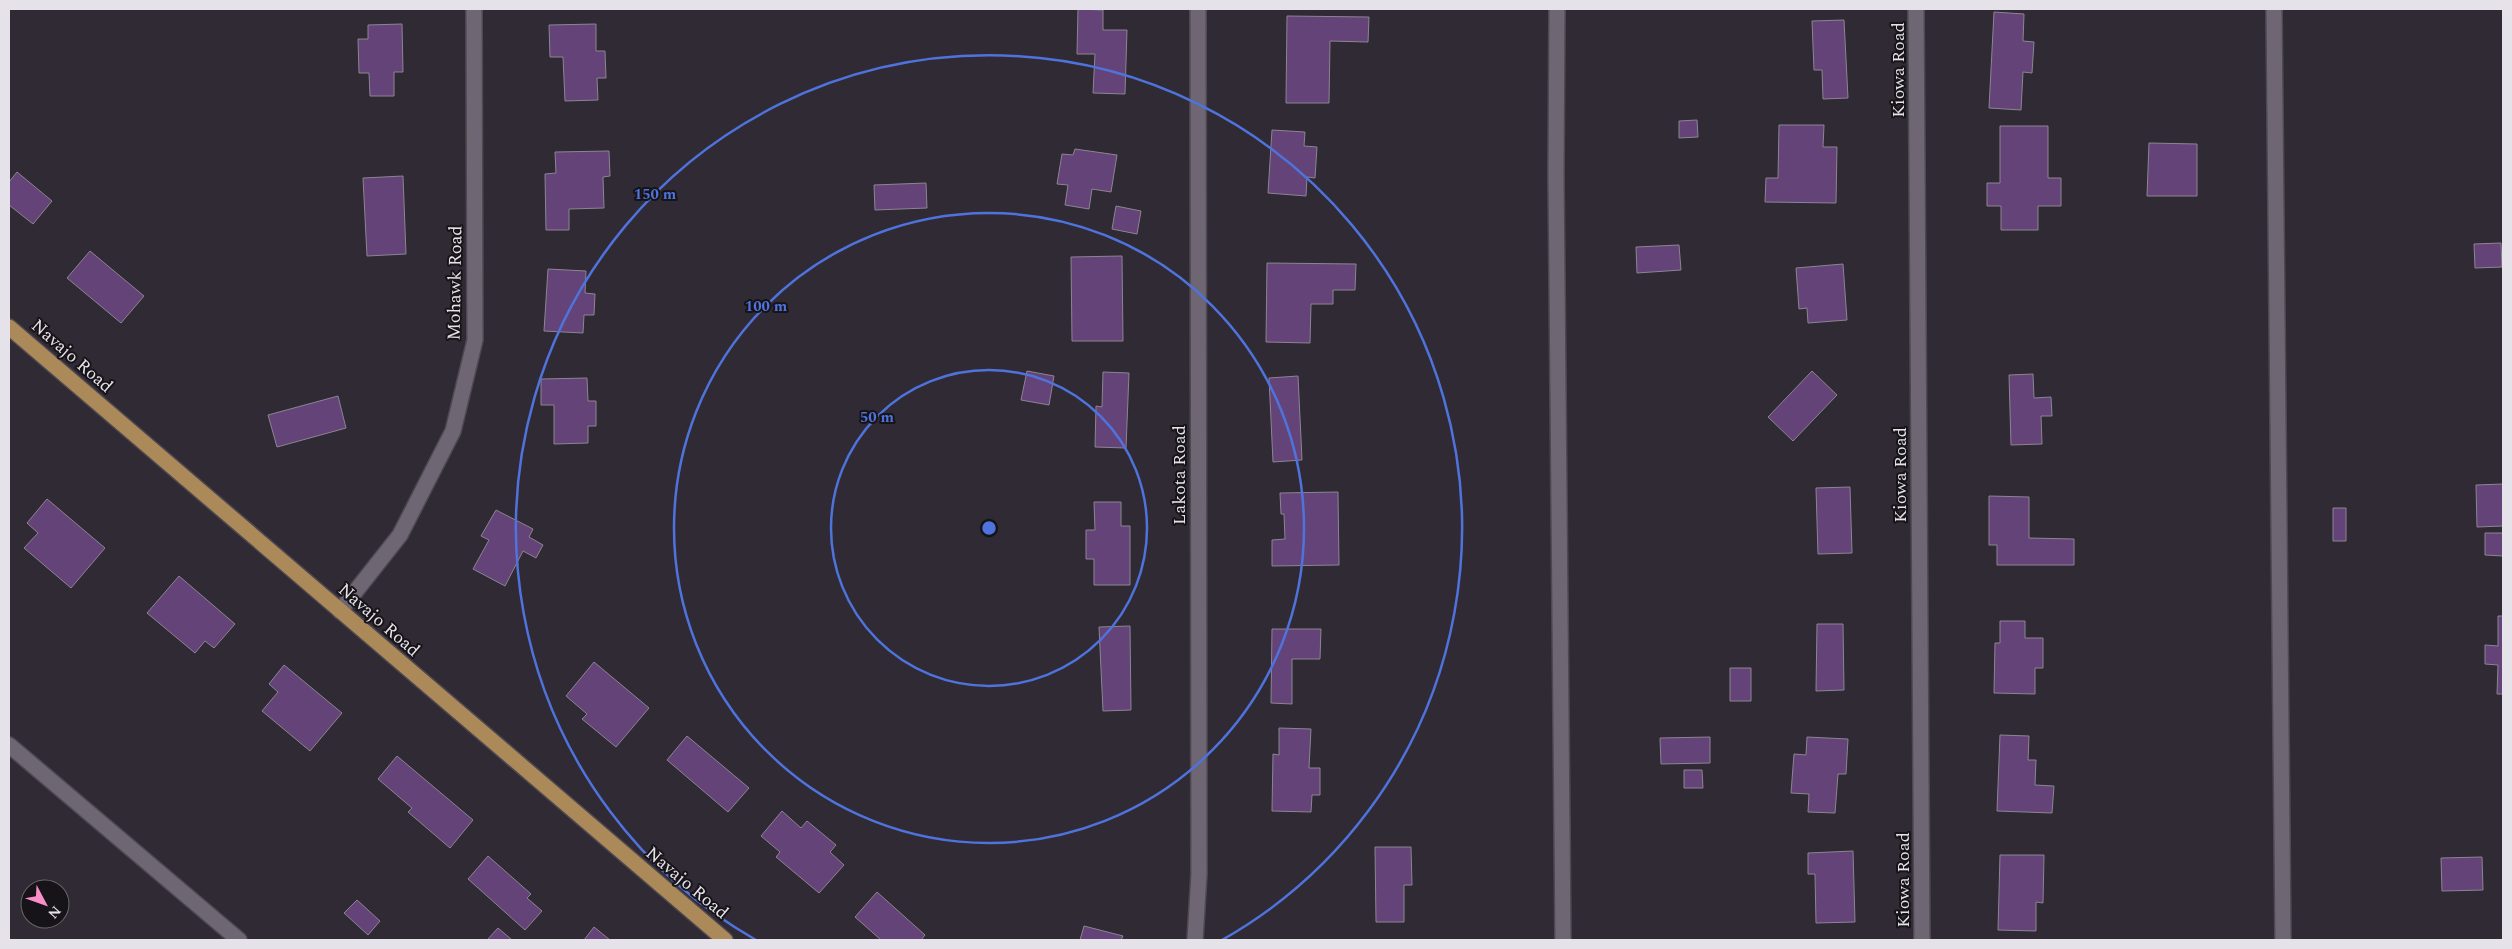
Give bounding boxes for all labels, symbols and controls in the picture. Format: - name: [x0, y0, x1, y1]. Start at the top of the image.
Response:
- street label: Kiowa Road: [1885, 22, 1912, 118]
- text: 150 m: [634, 183, 677, 206]
- street label: Mohawk Road: [440, 225, 470, 341]
- text: 100 m: [745, 295, 788, 318]
- street label: Navajo Road: [25, 313, 119, 399]
- text: 50 m: [860, 406, 895, 429]
- street label: Lakota Road: [1166, 425, 1193, 525]
- street label: Kiowa Road: [1887, 427, 1914, 523]
- centre of rings: [980, 519, 998, 537]
- street label: Navajo Road: [332, 577, 426, 663]
- street label: Kiowa Road: [1890, 832, 1917, 928]
- street label: Navajo Road: [640, 840, 734, 926]
- north arrow: [20, 879, 70, 929]
- text: N: [43, 901, 66, 923]

